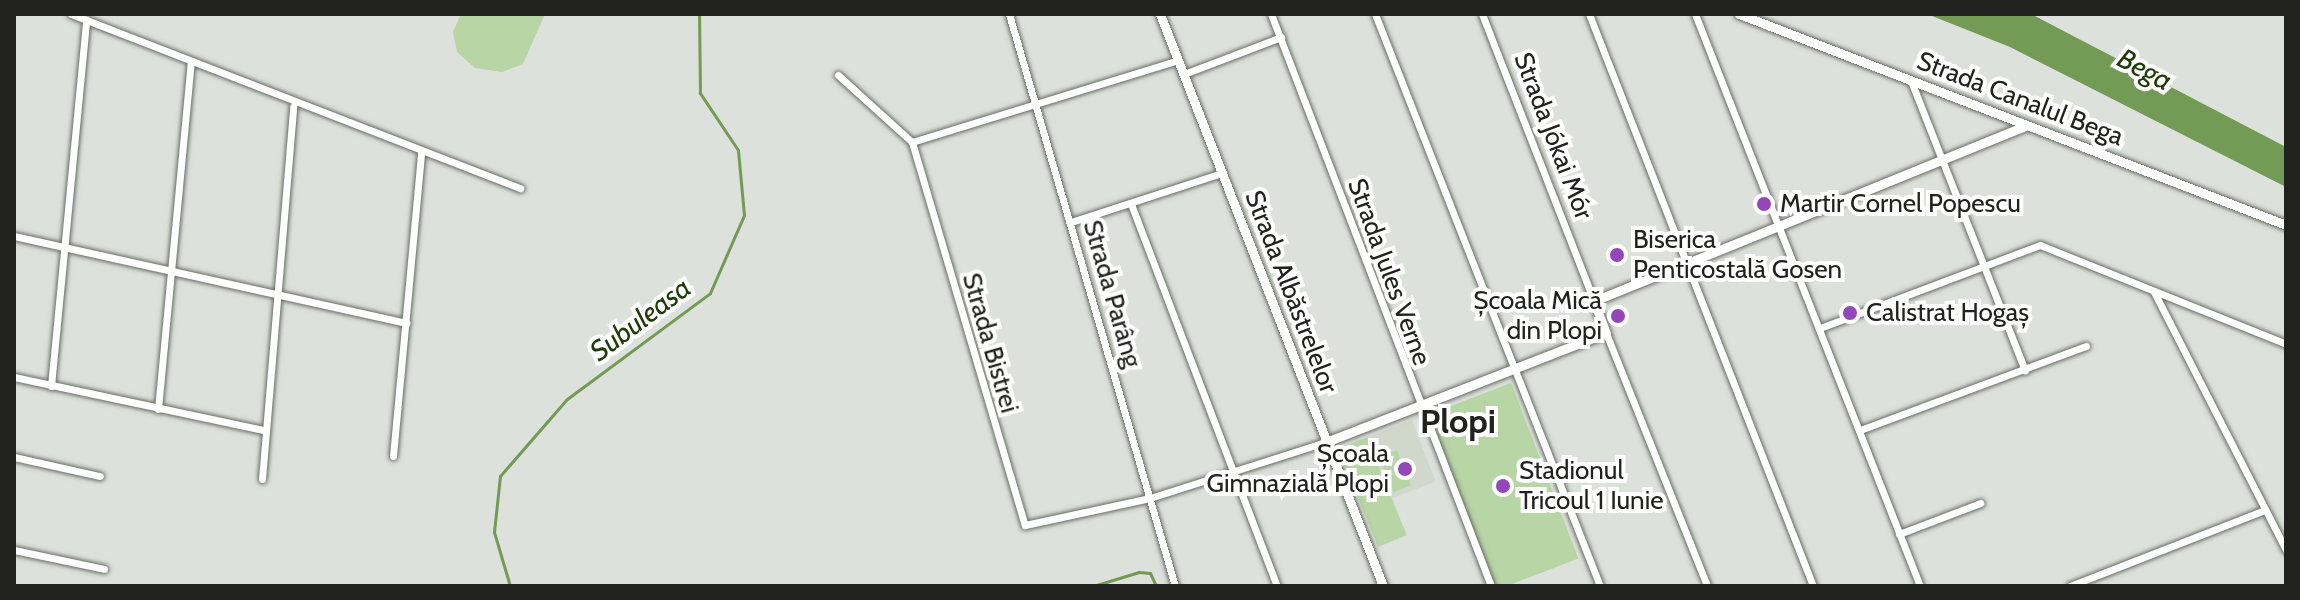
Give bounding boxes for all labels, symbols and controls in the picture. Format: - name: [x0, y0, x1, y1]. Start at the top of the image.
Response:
- water label: Bega: [2112, 41, 2178, 97]
- street label: Strada Canalul Bega: [1912, 45, 2128, 153]
- street label: Strada Jókai Mór: [1507, 48, 1599, 224]
- street label: Strada Jules Verne: [1341, 174, 1437, 370]
- street label: Strada Albăstrelelor: [1238, 186, 1344, 398]
- place label: Martir Cornel Popescu: [1780, 188, 2021, 220]
- marker: Martir Cornel Popescu: [1755, 195, 1773, 213]
- street label: Strada Parâng: [1076, 217, 1148, 371]
- place label: Biserica Penticostală Gosen: [1633, 224, 1842, 286]
- marker: Biserica Penticostală Gosen: [1608, 246, 1626, 264]
- water label: Subuleasa: [583, 270, 697, 368]
- street label: Strada Bistrei: [955, 270, 1025, 416]
- place label: Școala Mică din Plopi: [1473, 285, 1602, 346]
- place label: Calistrat Hogaș: [1866, 297, 2029, 329]
- marker: Calistrat Hogaș: [1841, 304, 1859, 322]
- marker: Școala Mică din Plopi: [1609, 307, 1627, 325]
- district label: Plopi: [1420, 402, 1496, 442]
- place label: Școala Gimnazială Plopi: [1207, 438, 1389, 500]
- place label: Stadionul Tricoul 1 Iunie: [1519, 455, 1663, 516]
- marker: Școala Gimnazială Plopi: [1396, 460, 1414, 478]
- marker: Stadionul Tricoul 1 Iunie: [1494, 477, 1512, 495]

